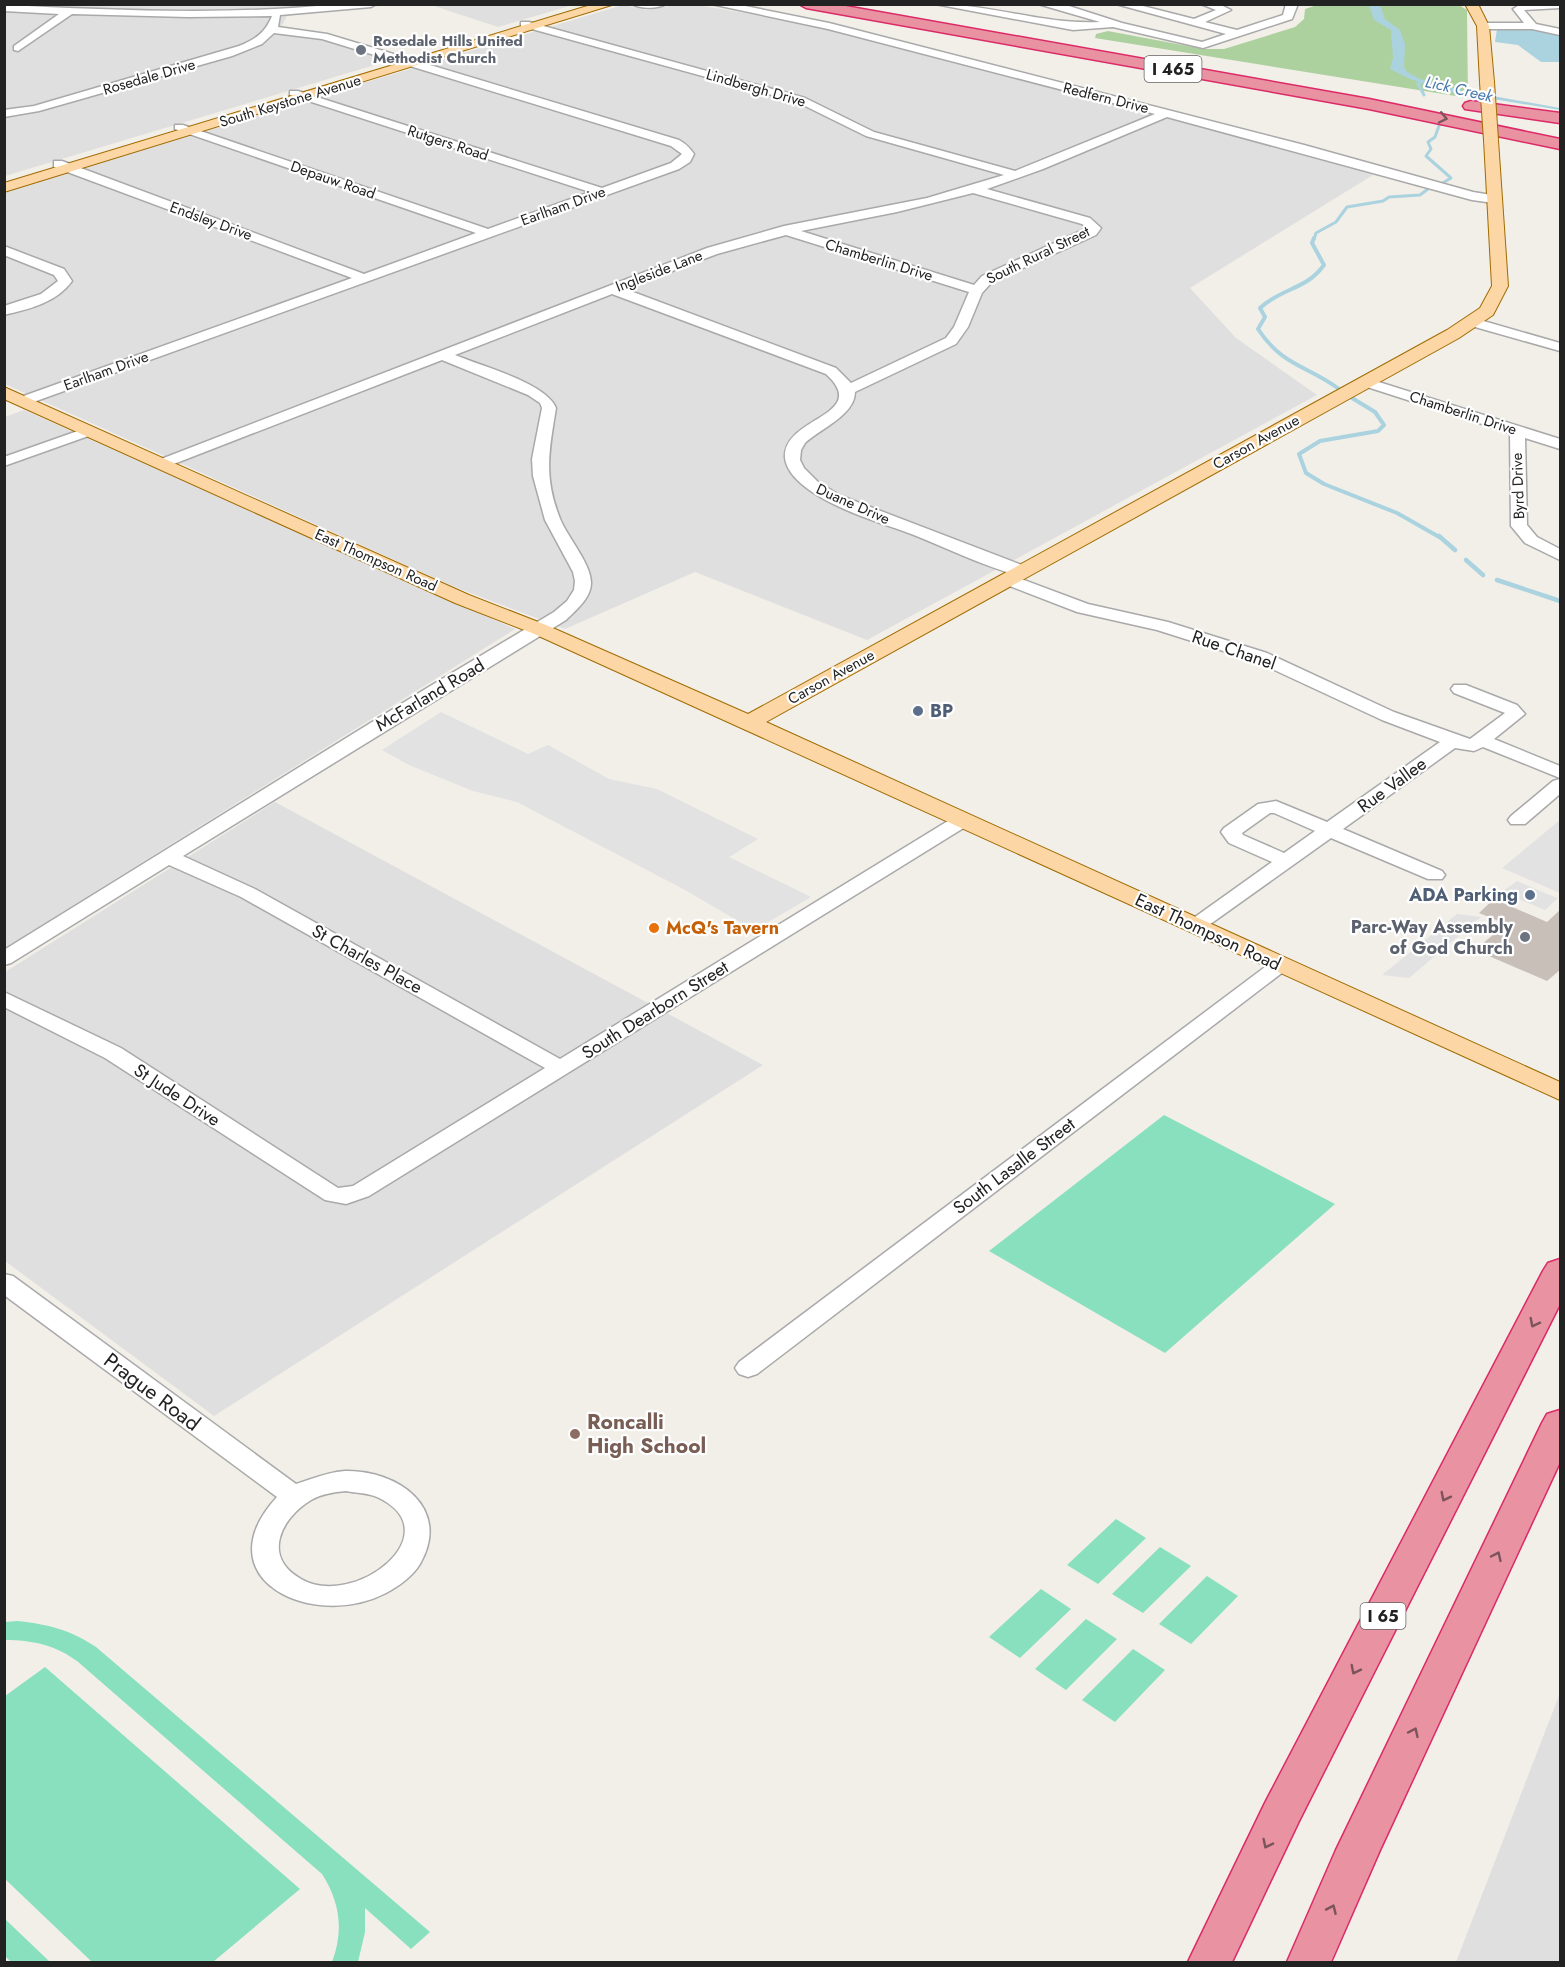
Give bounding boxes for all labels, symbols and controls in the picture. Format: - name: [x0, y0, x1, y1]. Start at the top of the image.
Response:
- place label: Rosedale Hills United Methodist Church: [373, 30, 523, 69]
- marker: Rosedale Hills United Methodist Church: [354, 43, 368, 57]
- street label: Rosedale Drive: [100, 53, 198, 101]
- road number: I 465: [1144, 56, 1202, 82]
- street label: Lindbergh Drive: [704, 63, 809, 113]
- street label: South Keystone Avenue: [216, 69, 364, 133]
- water label: Lick Creek: [1423, 70, 1496, 108]
- street label: Redfern Drive: [1061, 77, 1151, 119]
- one-way arrow: [1437, 111, 1447, 124]
- street label: Rutgers Road: [405, 120, 491, 166]
- street label: Depauw Road: [288, 155, 378, 205]
- street label: Earlham Drive: [518, 180, 609, 232]
- street label: Endsley Drive: [167, 196, 255, 246]
- street label: South Rural Street: [983, 220, 1094, 290]
- street label: Chamberlin Drive: [822, 233, 936, 287]
- street label: Ingleside Lane: [612, 244, 706, 298]
- street label: Earlham Drive: [61, 345, 152, 397]
- street label: Chamberlin Drive: [1407, 385, 1520, 441]
- street label: Carson Avenue: [1209, 409, 1304, 475]
- street label: Byrd Drive: [1506, 452, 1530, 520]
- street label: Duane Drive: [813, 478, 894, 530]
- street label: East Thompson Road: [311, 523, 441, 597]
- street label: Rue Chanel: [1188, 623, 1280, 677]
- street label: Carson Avenue: [784, 644, 879, 710]
- street label: McFarland Road: [370, 652, 490, 738]
- place label: BP: [930, 698, 953, 724]
- marker: BP: [911, 704, 925, 718]
- street label: Rue Vallee: [1352, 751, 1432, 819]
- place label: ADA Parking: [1408, 882, 1518, 908]
- street label: East Thompson Road: [1131, 887, 1285, 977]
- marker: ADA Parking: [1523, 888, 1537, 902]
- place label: Parc-Way Assembly of God Church: [1351, 914, 1514, 961]
- place label: McQ's Tavern: [666, 915, 779, 941]
- street label: St Charles Place: [307, 918, 427, 1000]
- marker: McQ's Tavern: [647, 921, 661, 935]
- marker: Parc-Way Assembly of God Church: [1518, 930, 1532, 944]
- street label: South Dearborn Street: [577, 954, 734, 1066]
- street label: St Jude Drive: [129, 1057, 225, 1133]
- street label: South Lasalle Street: [948, 1111, 1081, 1221]
- one-way arrow: [1530, 1317, 1541, 1327]
- street label: Prague Road: [98, 1346, 206, 1438]
- place label: Roncalli High School: [587, 1407, 706, 1461]
- marker: Roncalli High School: [568, 1427, 582, 1441]
- one-way arrow: [1440, 1490, 1452, 1501]
- one-way arrow: [1490, 1551, 1502, 1562]
- road number: I 65: [1360, 1603, 1406, 1629]
- one-way arrow: [1351, 1664, 1363, 1675]
- one-way arrow: [1407, 1727, 1419, 1738]
- one-way arrow: [1263, 1837, 1275, 1848]
- one-way arrow: [1325, 1904, 1337, 1915]

